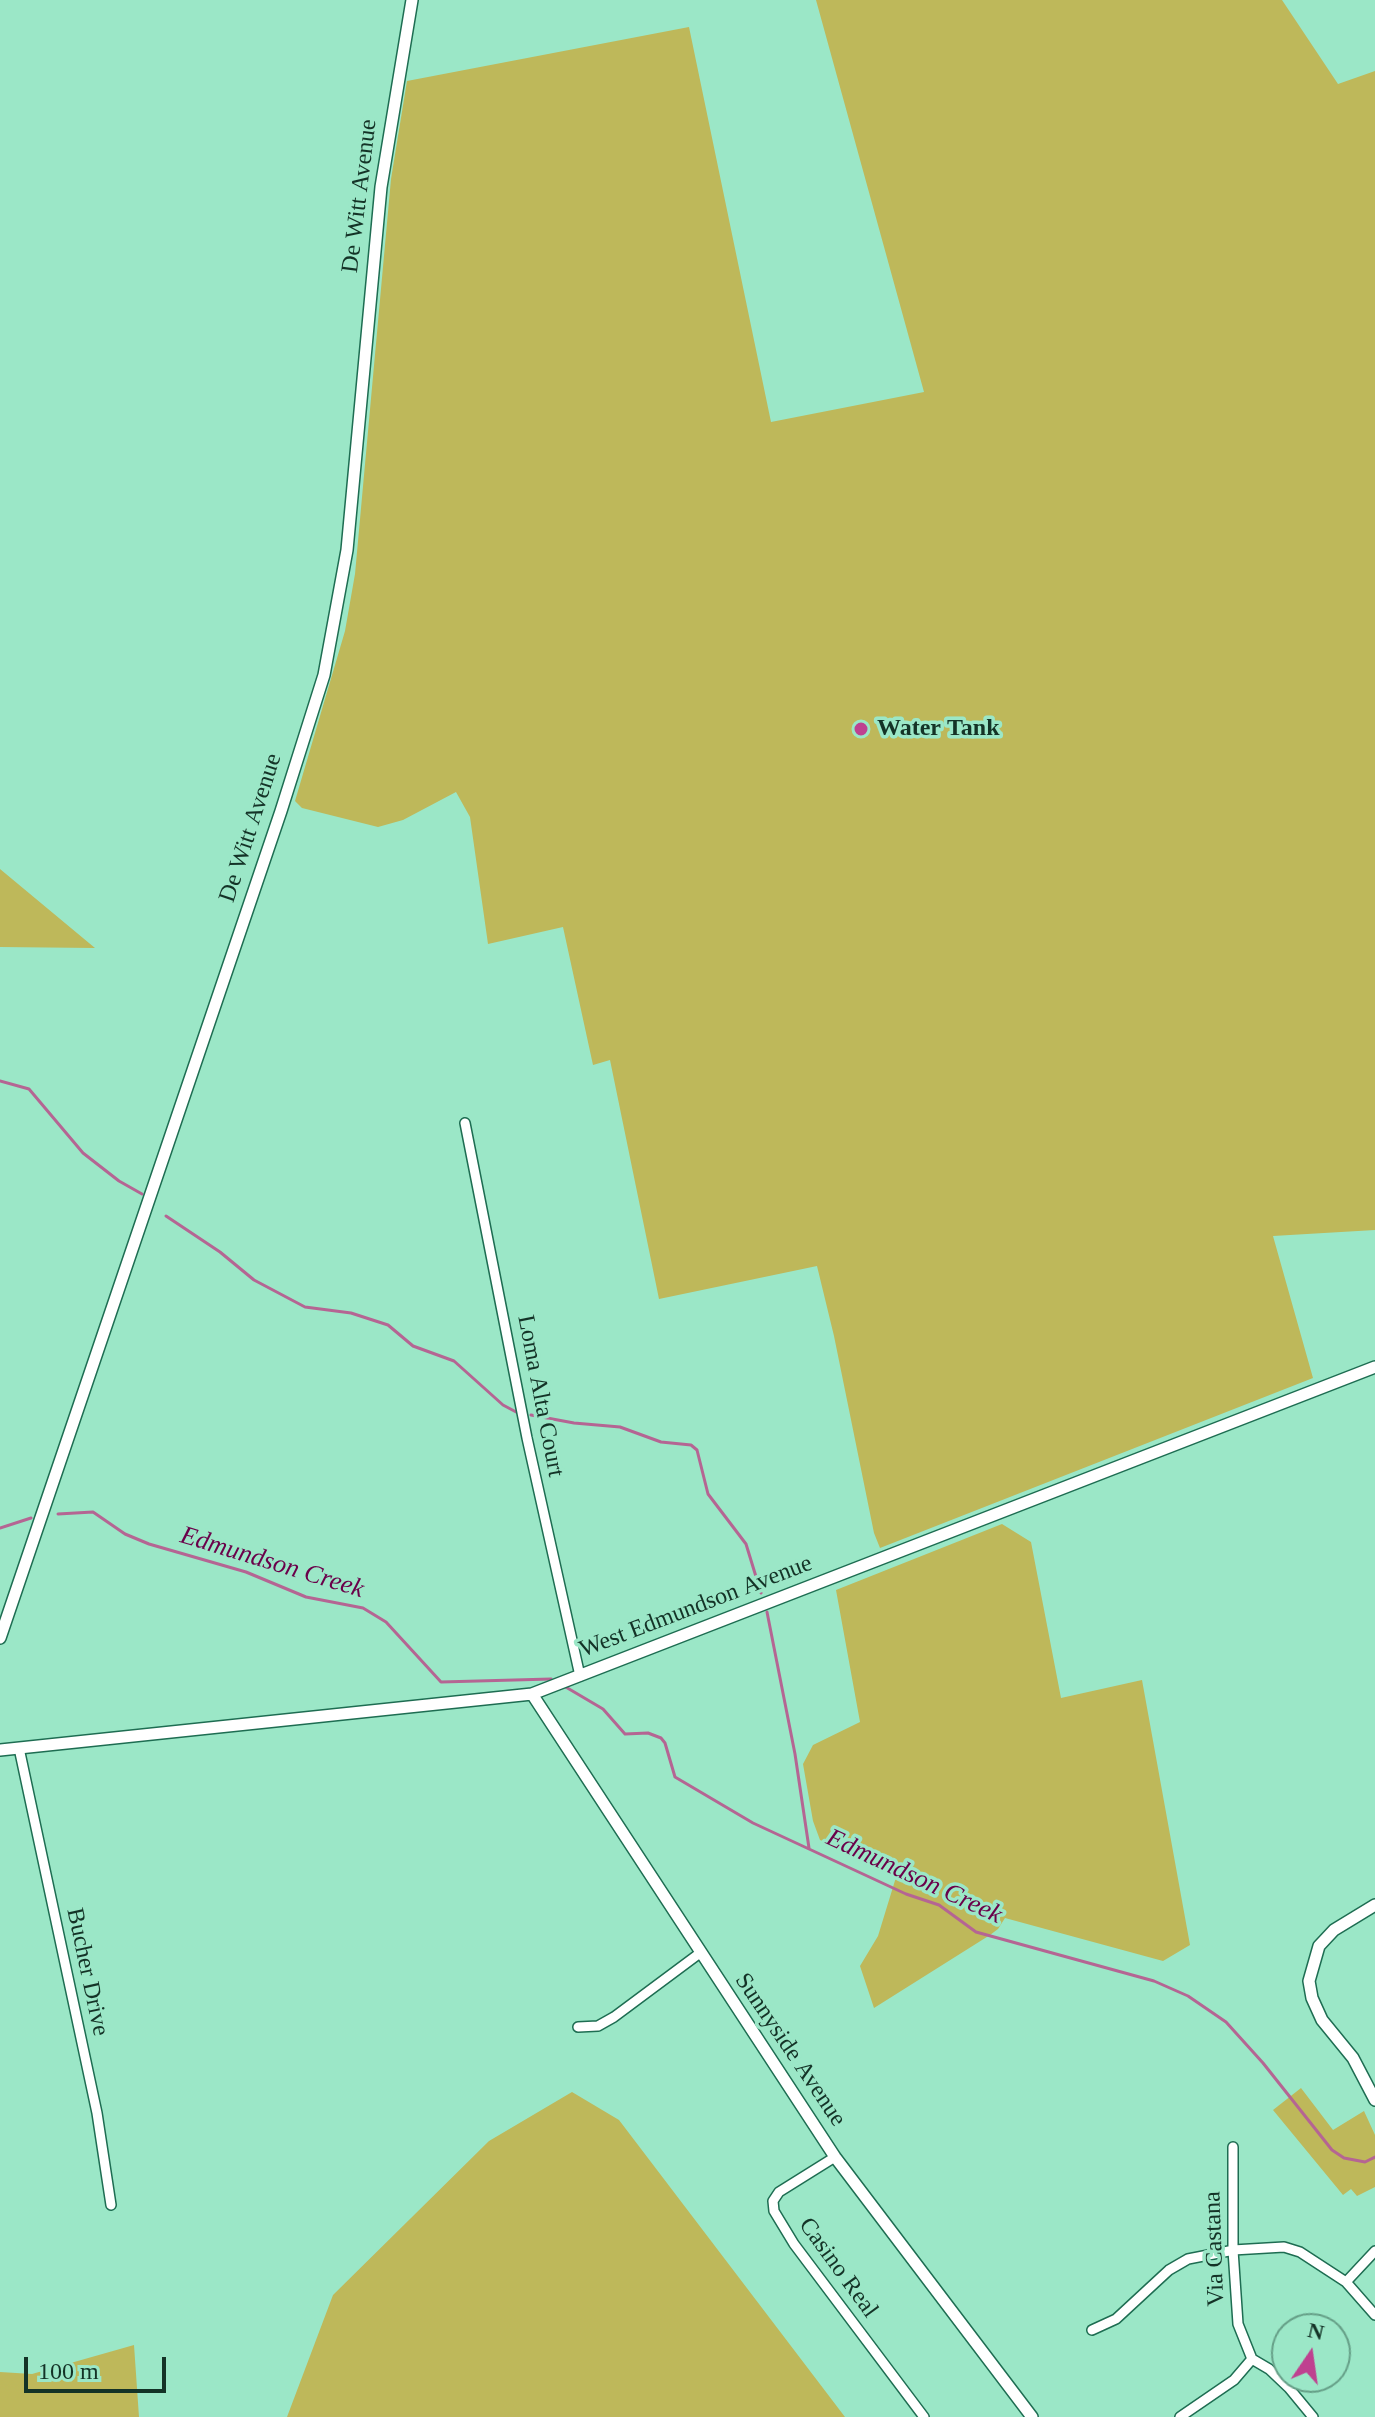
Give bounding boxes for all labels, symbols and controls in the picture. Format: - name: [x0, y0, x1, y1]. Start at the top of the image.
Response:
- street label: De Witt Avenue: [336, 118, 384, 274]
- place label: Water Tank: [877, 715, 999, 743]
- marker: Water Tank: [852, 720, 870, 738]
- street label: De Witt Avenue: [213, 750, 289, 906]
- street label: Loma Alta Court: [510, 1313, 570, 1479]
- water label: Edmundson Creek: [176, 1520, 368, 1606]
- street label: West Edmundson Avenue: [576, 1549, 816, 1665]
- water label: Edmundson Creek: [821, 1823, 1007, 1931]
- street label: Bucher Drive: [59, 1905, 115, 2039]
- street label: Sunnyside Avenue: [728, 1968, 852, 2132]
- street label: Via Castana: [1199, 2191, 1231, 2307]
- street label: Casino Real: [792, 2212, 884, 2324]
- north arrow: [1271, 2313, 1351, 2393]
- text: N: [1306, 2317, 1327, 2345]
- scale bar: [28, 2341, 170, 2391]
- text: 100 m: [38, 2358, 99, 2384]

